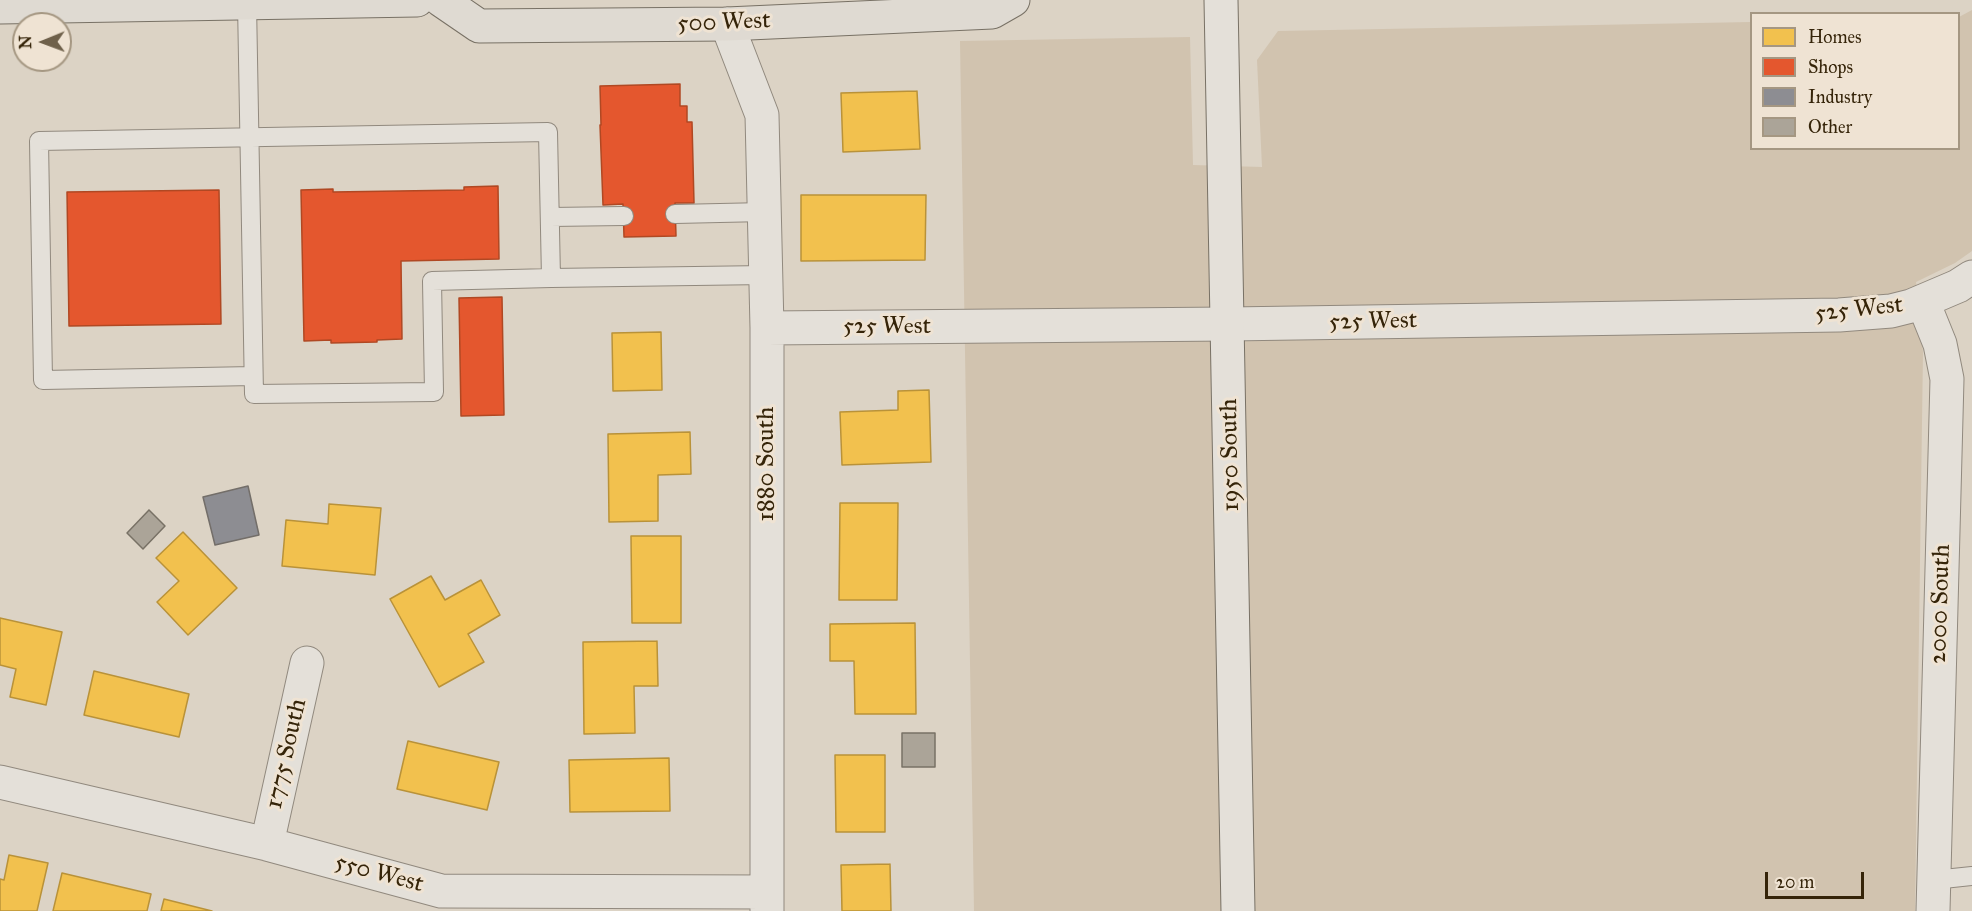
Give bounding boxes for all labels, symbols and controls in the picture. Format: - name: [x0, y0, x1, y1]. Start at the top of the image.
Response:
- street label: 500 West: [677, 7, 771, 39]
- north arrow: [12, 12, 72, 72]
- legend: [1750, 12, 1960, 150]
- text: Homes: [1808, 26, 1862, 48]
- text: N: [16, 35, 35, 49]
- text: Shops: [1808, 56, 1853, 78]
- text: Industry: [1808, 86, 1872, 108]
- text: Other: [1808, 116, 1852, 138]
- street label: 525 West: [1814, 291, 1904, 329]
- street label: 525 West: [1329, 307, 1417, 337]
- street label: 525 West: [843, 313, 931, 341]
- street label: 1950 South: [1216, 398, 1246, 512]
- street label: 1880 South: [753, 407, 781, 521]
- street label: 2000 South: [1925, 544, 1957, 664]
- street label: 1775 South: [260, 696, 314, 812]
- street label: 550 West: [332, 848, 426, 900]
- scale bar: [1768, 860, 1867, 898]
- text: 20 m: [1776, 871, 1814, 893]

